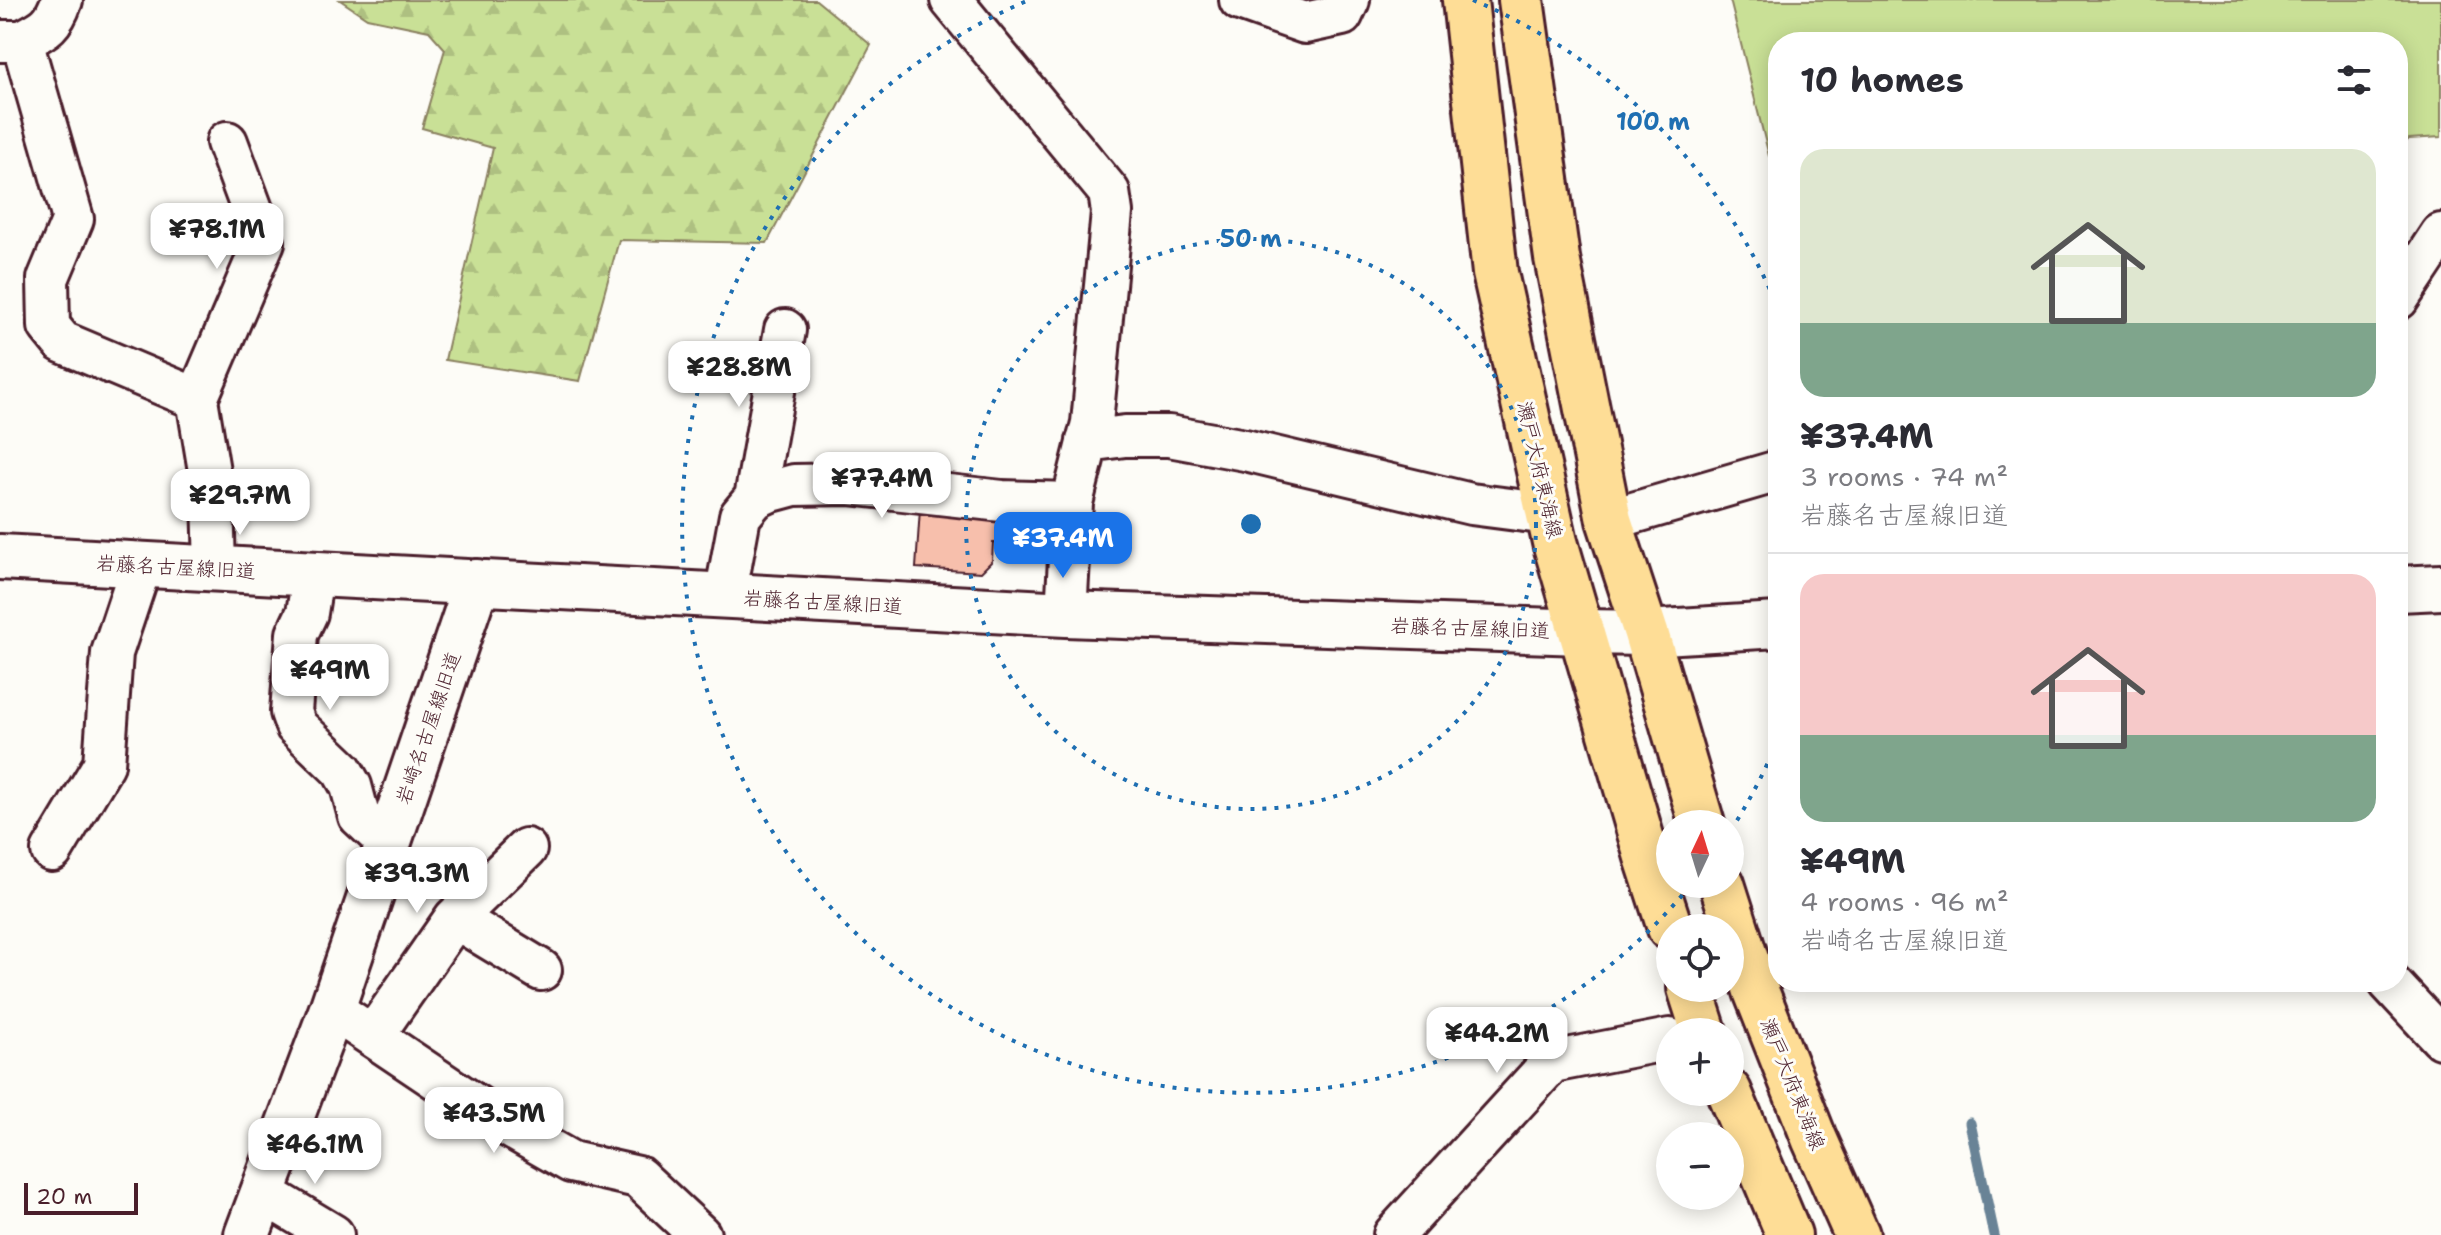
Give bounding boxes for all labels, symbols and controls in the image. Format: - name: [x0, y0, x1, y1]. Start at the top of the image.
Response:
- text: 10 homes: [1800, 57, 1964, 103]
- icon: filters: [2332, 58, 2376, 102]
- text: 100 m: [1616, 106, 1690, 138]
- icon: home: [2016, 201, 2160, 345]
- pin: ¥78.1M: [152, 203, 282, 271]
- text: ¥78.1M: [168, 211, 266, 246]
- text: 50 m: [1220, 223, 1282, 255]
- pin: ¥28.8M: [674, 341, 804, 409]
- text: ¥28.8M: [686, 349, 792, 384]
- street label: 瀬戸大府東海線: [1512, 399, 1568, 541]
- text: ¥37.4M: [1800, 413, 1933, 459]
- pin: ¥77.4M: [817, 452, 947, 520]
- text: 3 rooms · 74 m²: [1800, 459, 2008, 494]
- text: ¥77.4M: [831, 460, 933, 495]
- pin: ¥29.7M: [175, 469, 305, 537]
- text: ¥29.7M: [189, 477, 291, 512]
- text: 岩藤名古屋線旧道: [1800, 497, 2008, 532]
- centre of rings: [1237, 510, 1265, 538]
- pin: ¥37.4M: [998, 512, 1128, 580]
- text: ¥37.4M: [1012, 520, 1114, 555]
- street label: 岩藤名古屋線旧道: [95, 550, 257, 584]
- street label: 岩藤名古屋線旧道: [742, 585, 904, 619]
- street label: 岩藤名古屋線旧道: [1390, 612, 1550, 644]
- icon: home: [2016, 626, 2160, 770]
- pin: ¥49M: [283, 644, 377, 712]
- street label: 岩崎名古屋線旧道: [390, 648, 466, 808]
- text: ¥49M: [290, 652, 370, 687]
- north arrow: [1656, 810, 1744, 898]
- map controls: [1656, 810, 1744, 1210]
- text: ¥49M: [1800, 838, 1905, 884]
- pin: ¥39.3M: [352, 847, 482, 915]
- text: ¥39.3M: [364, 855, 470, 890]
- text: 4 rooms · 96 m²: [1800, 884, 2009, 919]
- button: locate: [1656, 914, 1744, 1002]
- text: 岩崎名古屋線旧道: [1800, 922, 2008, 957]
- pin: ¥44.2M: [1432, 1007, 1562, 1075]
- street label: 瀬戸大府東海線: [1755, 1014, 1831, 1154]
- text: ¥44.2M: [1444, 1015, 1550, 1050]
- button: +: [1656, 1018, 1744, 1106]
- pin: ¥43.5M: [429, 1087, 559, 1155]
- text: ¥43.5M: [443, 1095, 545, 1130]
- pin: ¥46.1M: [250, 1118, 380, 1186]
- button: −: [1656, 1122, 1744, 1210]
- text: ¥46.1M: [266, 1126, 364, 1161]
- scale bar: [24, 1179, 138, 1215]
- text: 20 m: [36, 1182, 93, 1211]

